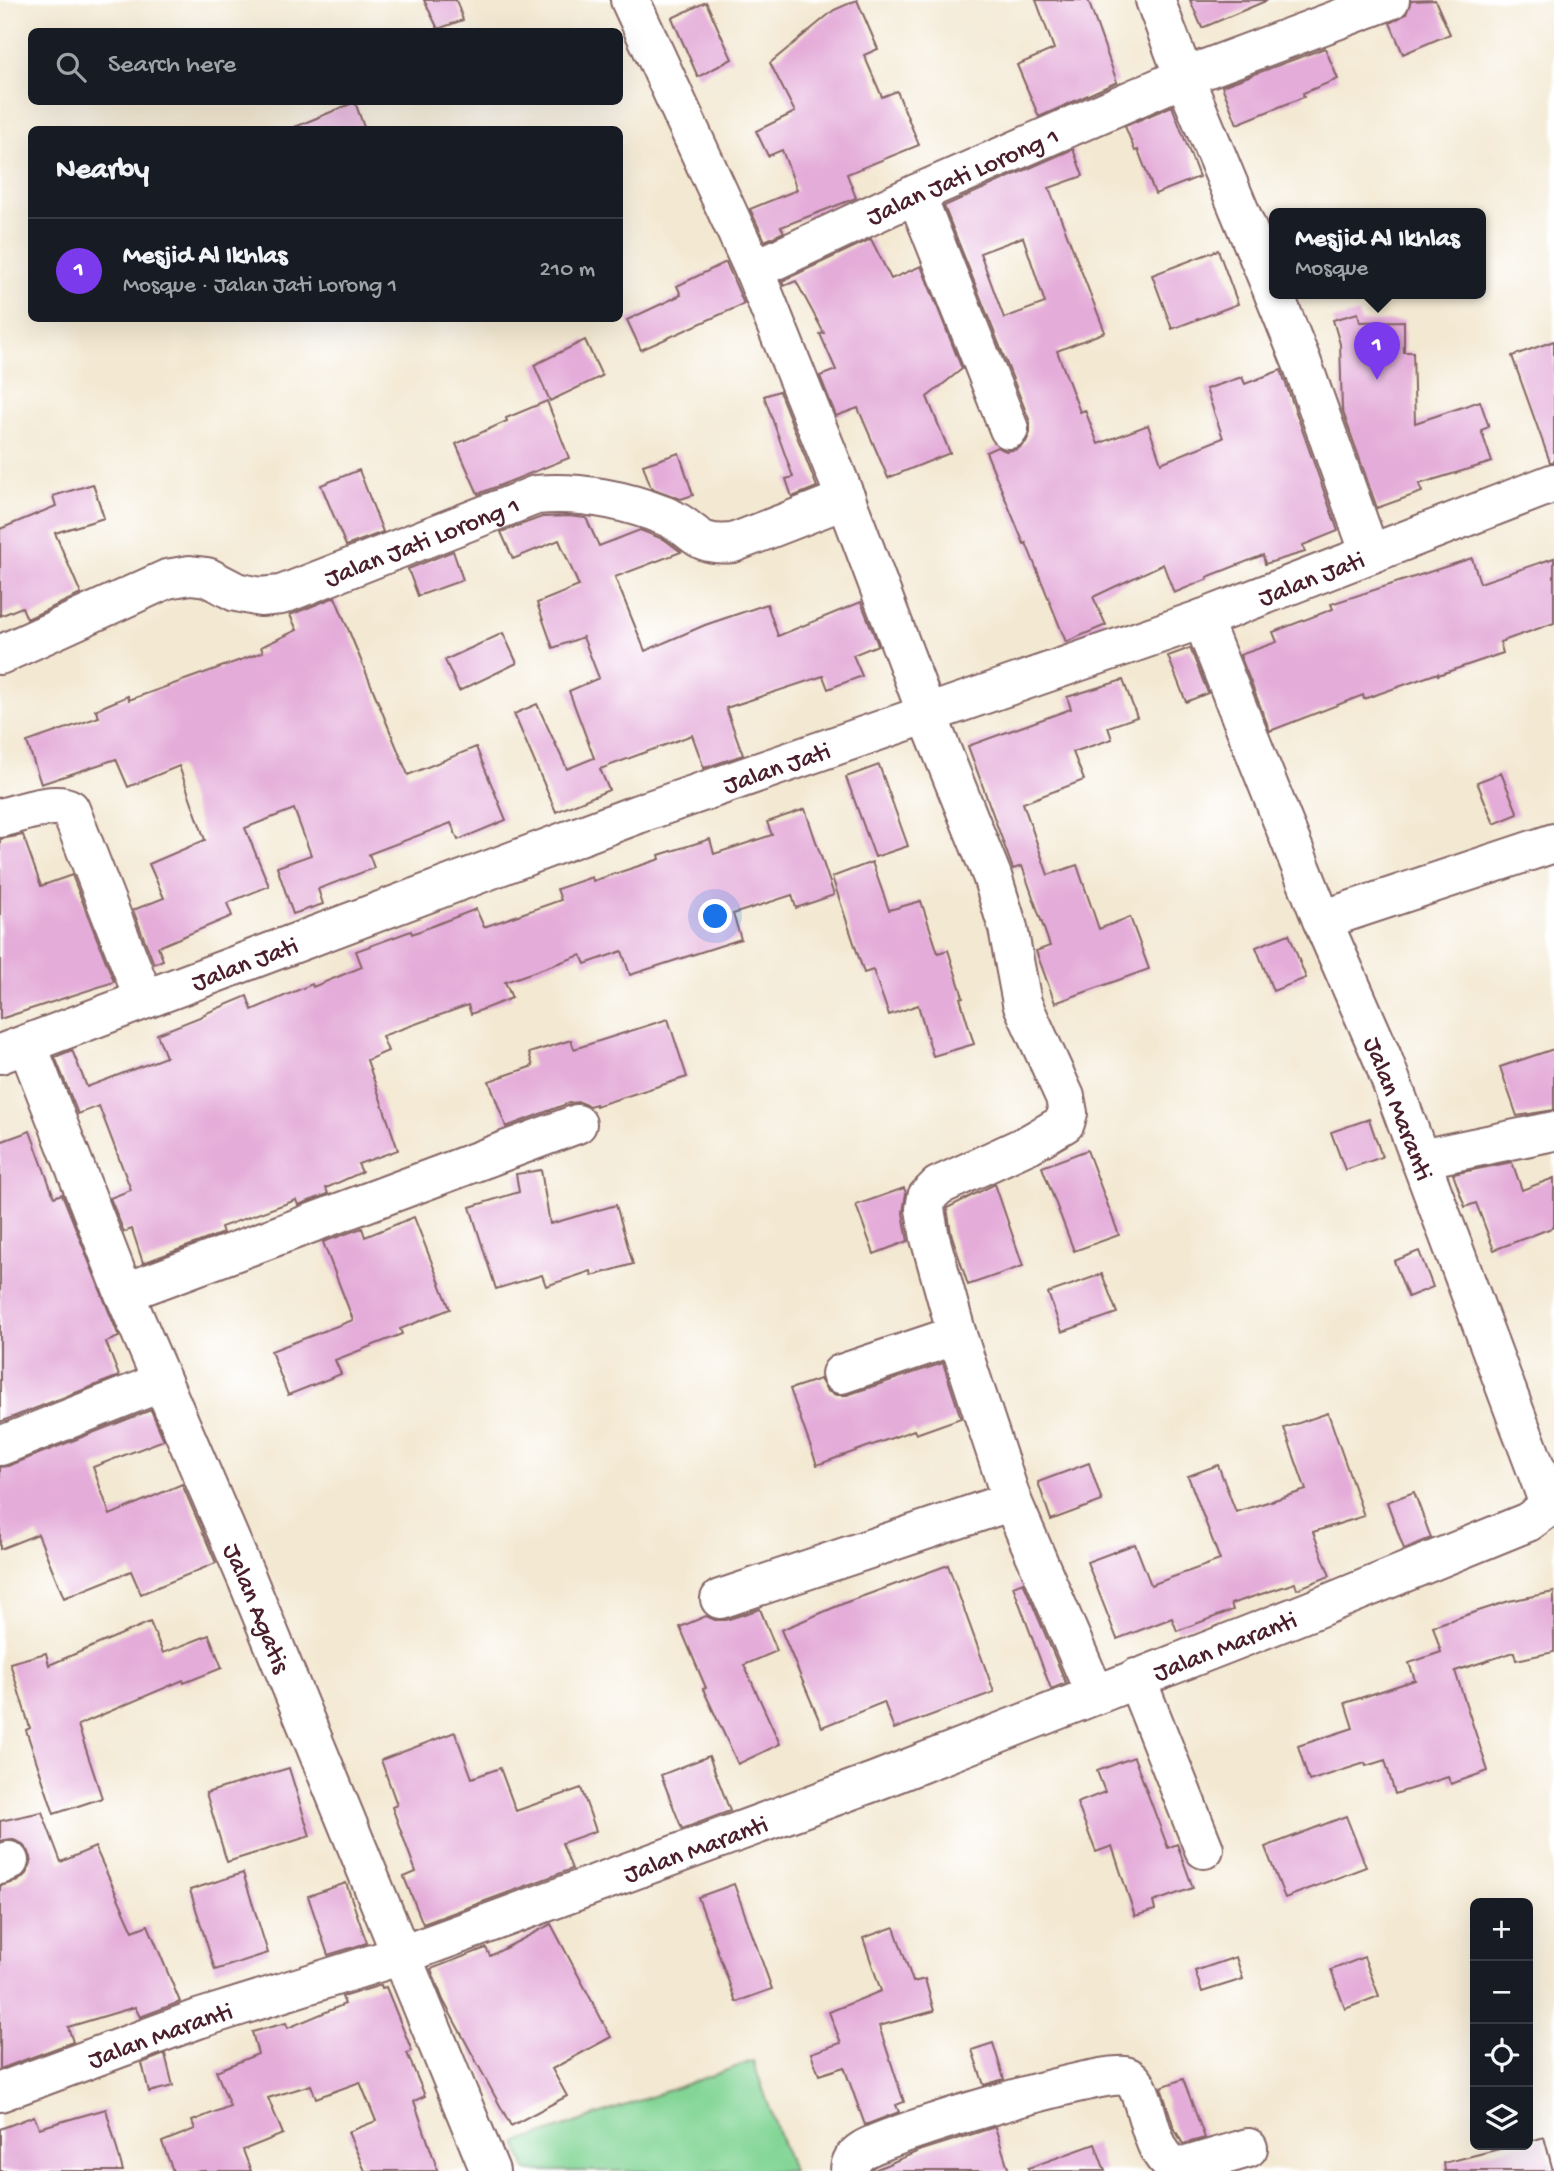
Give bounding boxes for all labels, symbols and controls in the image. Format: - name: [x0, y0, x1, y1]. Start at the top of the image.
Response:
- search box: [28, 28, 623, 105]
- icon: search: [52, 48, 90, 86]
- text: Search here: [108, 51, 236, 82]
- street label: Jalan Jati Lorong 1: [863, 122, 1065, 235]
- text: Nearby: [56, 154, 149, 189]
- popup: [1269, 208, 1486, 299]
- text: Mesjid Al Ikhlas: [1295, 225, 1460, 256]
- text: Mesjid Al Ikhlas: [123, 242, 287, 273]
- text: Mosque: [1295, 256, 1368, 283]
- text: 1: [74, 257, 84, 284]
- text: 210 m: [540, 257, 595, 284]
- text: Mosque · Jalan Jati Lorong 1: [123, 273, 397, 300]
- pin: 1: [1354, 322, 1400, 380]
- street label: Jalan Jati Lorong 1: [321, 492, 525, 596]
- street label: Jalan Jati: [1255, 547, 1370, 616]
- street label: Jalan Jati: [720, 738, 835, 803]
- your location: [698, 899, 732, 933]
- street label: Jalan Jati: [188, 932, 303, 1000]
- street label: Jalan Maranti: [1354, 1033, 1437, 1186]
- street label: Jalan Agatis: [214, 1540, 295, 1680]
- street label: Jalan Maranti: [1150, 1607, 1302, 1691]
- street label: Jalan Maranti: [620, 1811, 773, 1892]
- map controls: [1470, 1898, 1533, 2150]
- button: +: [1470, 1898, 1533, 1961]
- button: −: [1470, 1961, 1533, 2024]
- street label: Jalan Maranti: [85, 1998, 237, 2078]
- button: locate: [1470, 2024, 1533, 2087]
- button: layers: [1470, 2087, 1533, 2150]

